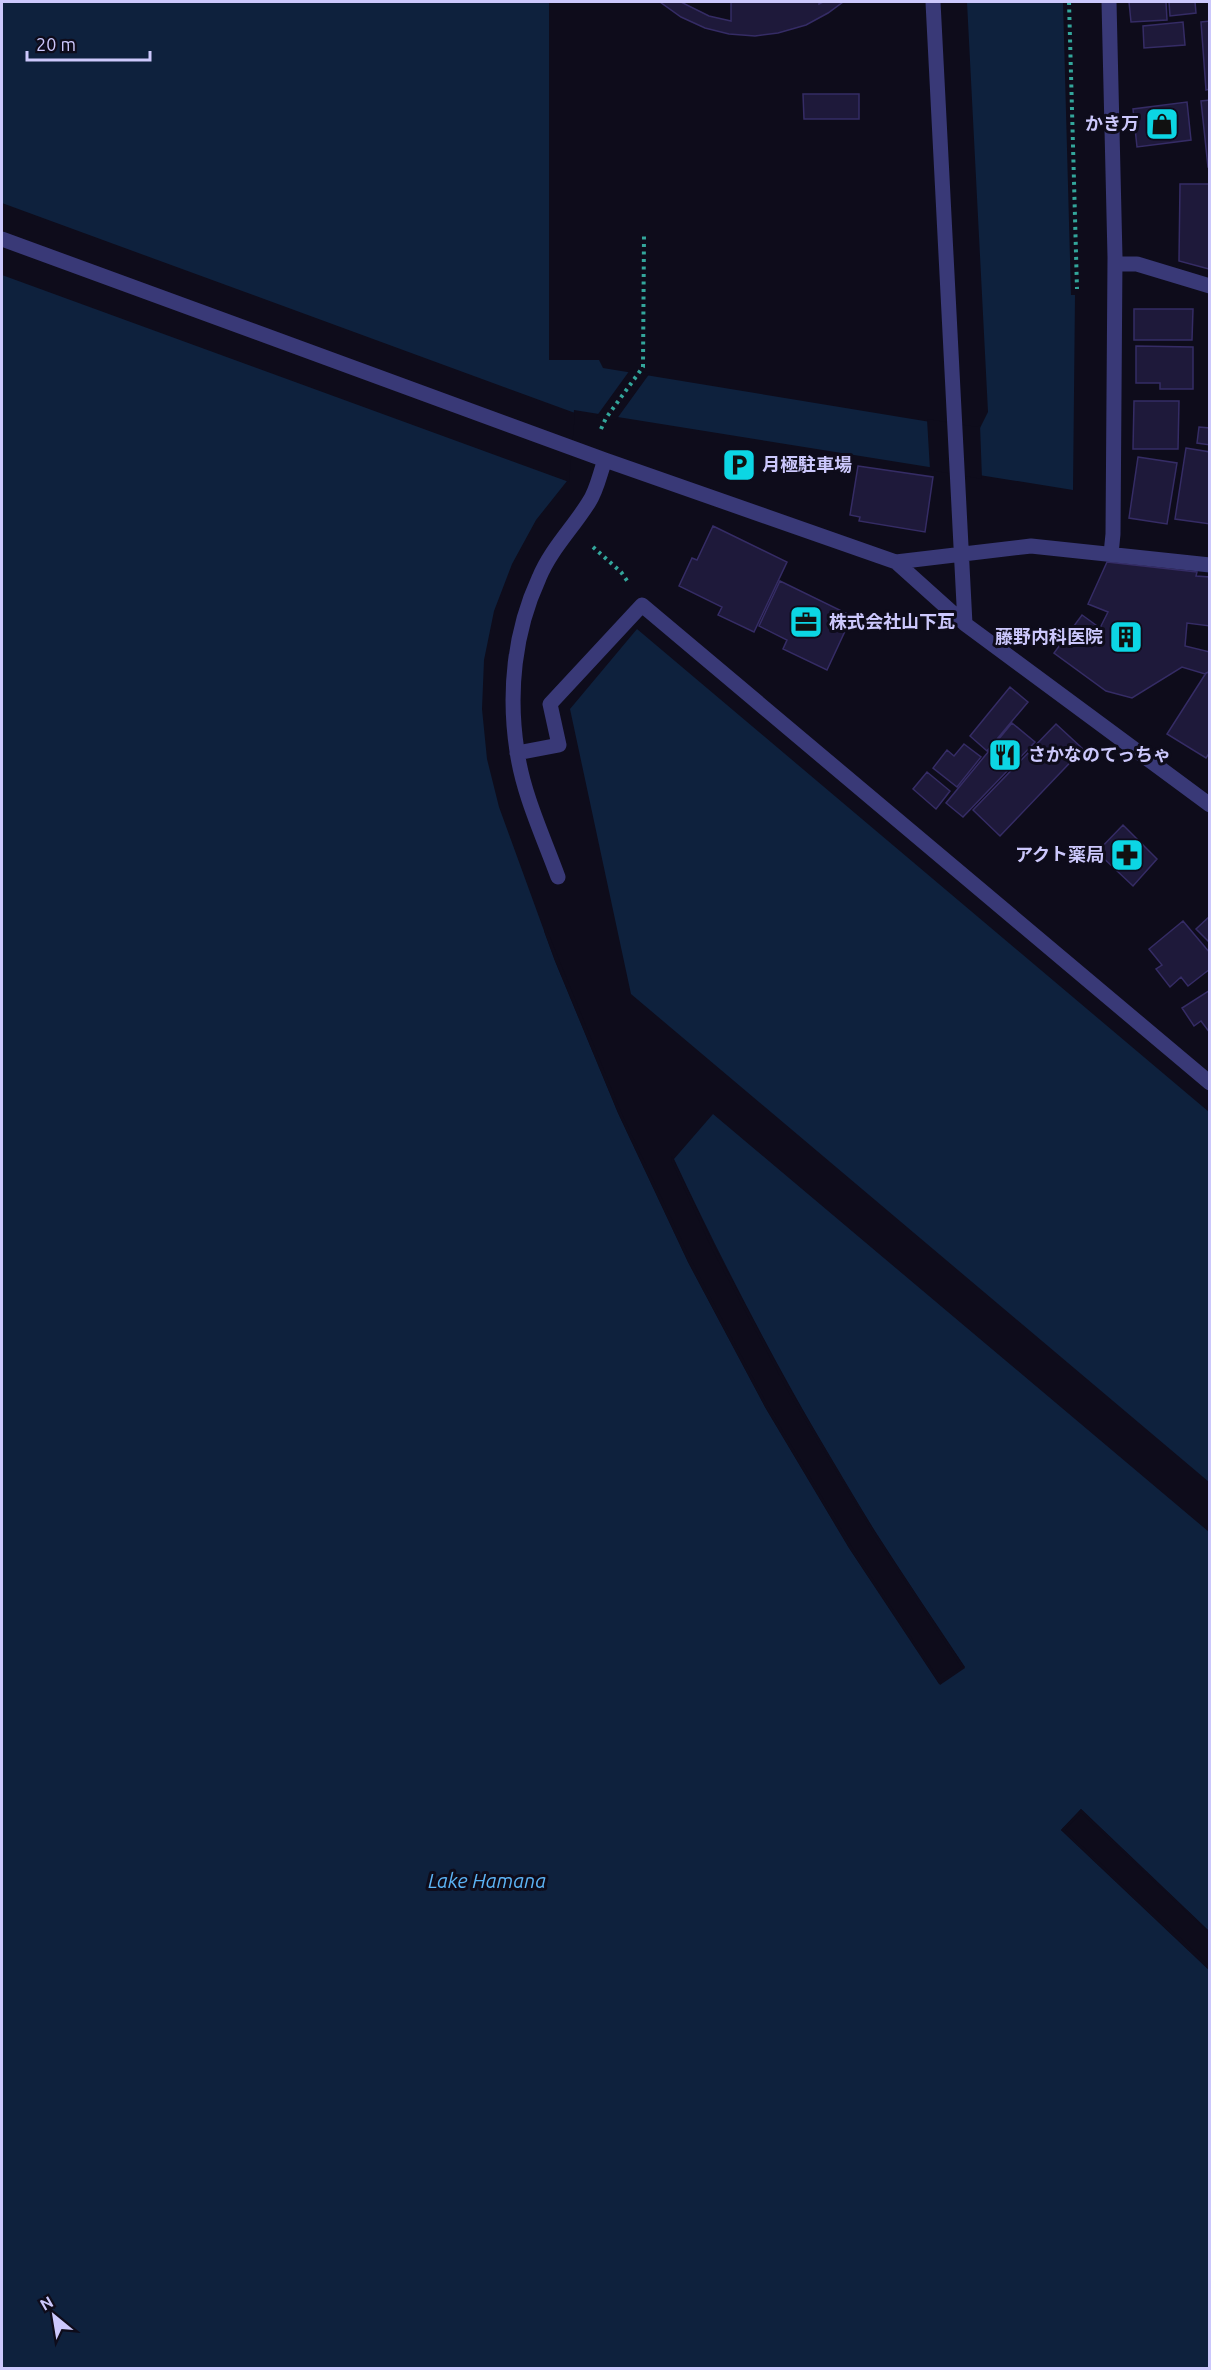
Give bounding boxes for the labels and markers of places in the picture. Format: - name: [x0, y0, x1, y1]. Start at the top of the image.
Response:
- shop icon: かき万: [1144, 106, 1180, 142]
- place label: かき万: [1085, 113, 1139, 133]
- parking icon: 月極駐車場: [721, 447, 757, 483]
- place label: 月極駐車場: [762, 454, 852, 474]
- office icon: 株式会社山下瓦: [788, 604, 824, 640]
- place label: 株式会社山下瓦: [829, 611, 955, 631]
- building icon: 藤野内科医院: [1108, 619, 1144, 655]
- place label: 藤野内科医院: [995, 626, 1103, 646]
- restaurant icon: さかなのてっちゃ: [987, 737, 1023, 773]
- place label: さかなのてっちゃ: [1028, 744, 1171, 764]
- pharmacy icon: アクト薬局: [1109, 837, 1145, 873]
- place label: アクト薬局: [1015, 844, 1104, 864]

